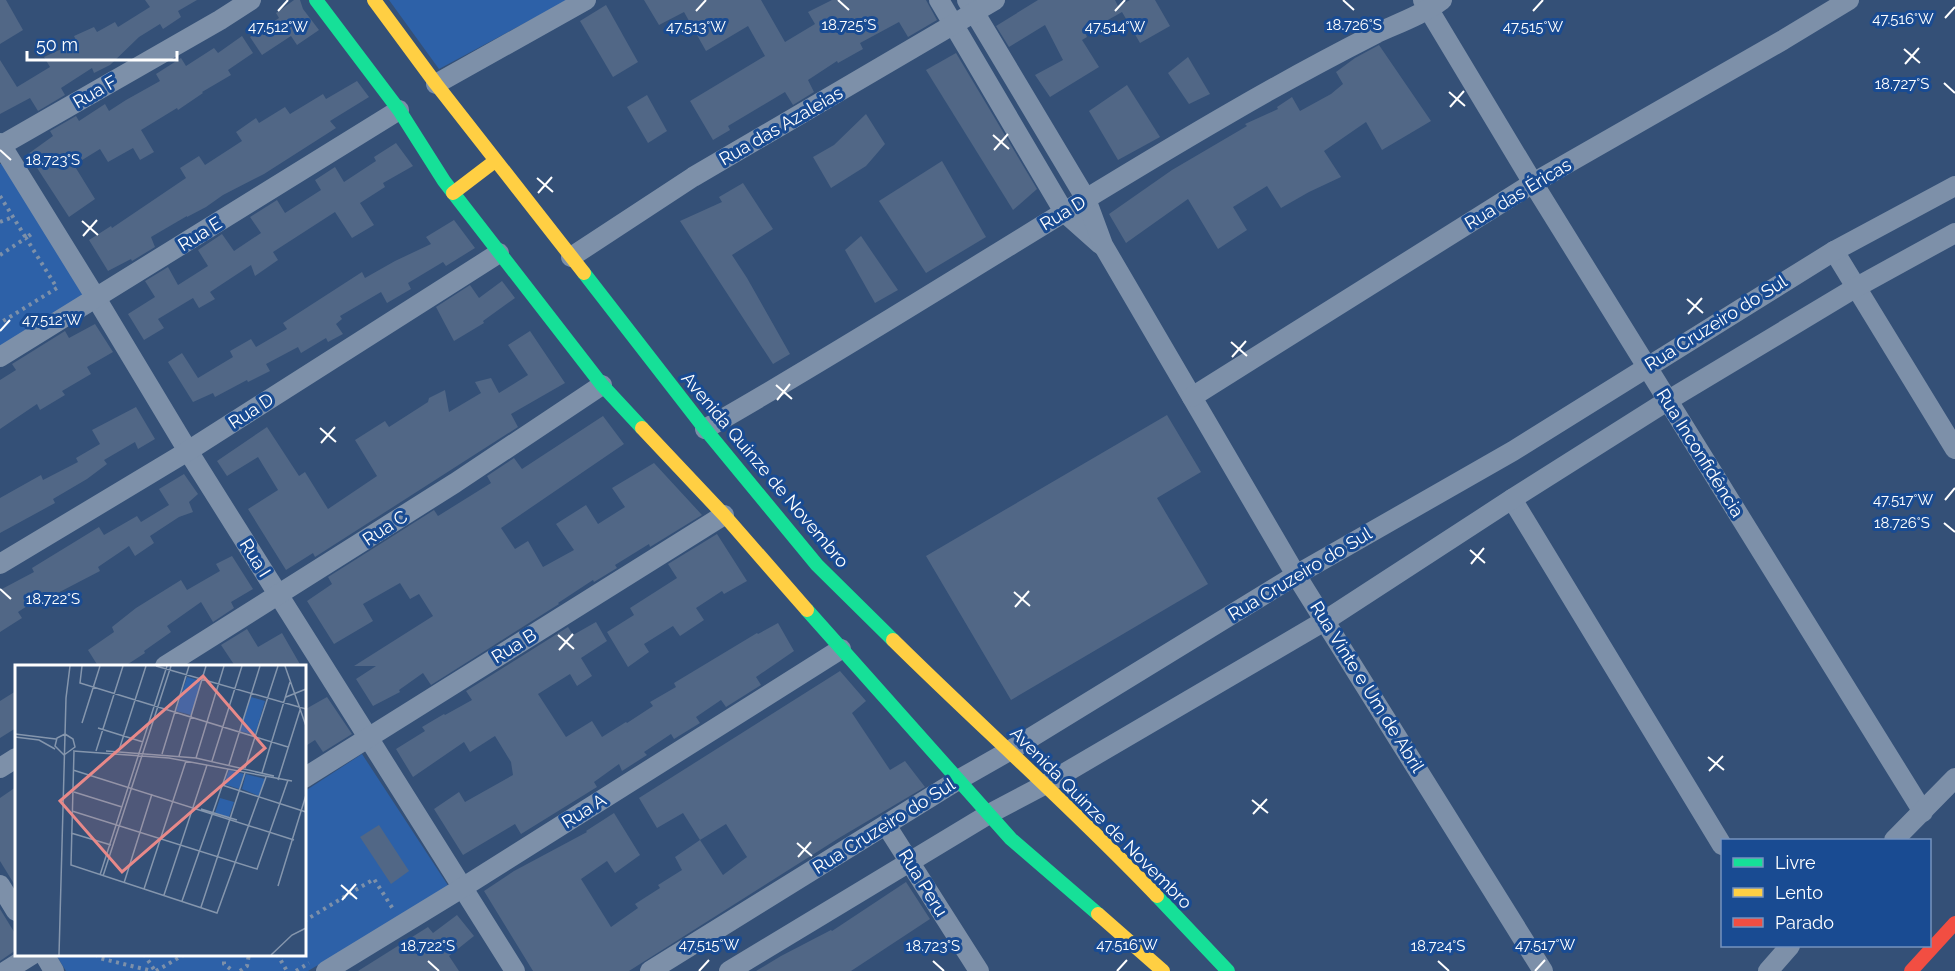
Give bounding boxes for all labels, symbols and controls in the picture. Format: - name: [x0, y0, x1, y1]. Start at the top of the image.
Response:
- text: 47.516°W: [1872, 10, 1934, 28]
- text: 18.725°S: [822, 16, 876, 34]
- text: 18.726°S: [1326, 16, 1382, 34]
- text: 47.512°W: [248, 18, 308, 36]
- text: 47.513°W: [666, 18, 726, 36]
- text: 47.514°W: [1085, 18, 1145, 36]
- text: 47.515°W: [1503, 18, 1564, 36]
- scale bar: [27, 24, 177, 62]
- text: 50 m: [36, 34, 78, 55]
- street label: Rua F: [69, 71, 120, 112]
- text: 18.727°S: [1875, 75, 1929, 93]
- street label: Rua das Azaleias: [715, 82, 847, 169]
- text: 18.723°S: [26, 151, 80, 169]
- street label: Rua das Éricas: [1460, 153, 1575, 234]
- street label: Rua D: [1036, 191, 1090, 234]
- street label: Rua E: [174, 212, 226, 255]
- street label: Rua Cruzeiro do Sul: [1641, 270, 1791, 375]
- text: 47.512°W: [22, 311, 82, 329]
- street label: Avenida Quinze de Novembro: [677, 368, 853, 572]
- street label: Rua Inconfidência: [1652, 385, 1748, 521]
- street label: Rua D: [224, 388, 277, 433]
- text: 47.517°W: [1873, 491, 1933, 509]
- street label: Rua C: [358, 505, 411, 550]
- text: 18.726°S: [1874, 514, 1930, 532]
- street label: Rua Cruzeiro do Sul: [1224, 522, 1375, 625]
- street label: Rua I: [236, 535, 275, 581]
- text: 18.722°S: [26, 590, 80, 608]
- street label: Rua Vinte e Um de Abril: [1306, 597, 1429, 776]
- street label: Rua B: [488, 624, 540, 667]
- inset map: [15, 665, 306, 956]
- street label: Avenida Quinze de Novembro: [1006, 722, 1197, 913]
- street label: Rua Cruzeiro do Sul: [809, 773, 959, 878]
- street label: Rua A: [558, 789, 610, 832]
- legend: [1721, 839, 1931, 947]
- street label: Rua Peru: [895, 845, 952, 920]
- text: Livre: [1775, 852, 1816, 873]
- text: Lento: [1775, 882, 1823, 903]
- text: Parado: [1775, 912, 1834, 933]
- text: 47.515°W: [679, 936, 740, 954]
- text: 47.516°W: [1096, 936, 1158, 954]
- text: 47.517°W: [1515, 936, 1575, 954]
- text: 18.722°S: [401, 937, 455, 955]
- text: 18.723°S: [906, 937, 960, 955]
- text: 18.724°S: [1411, 937, 1465, 955]

